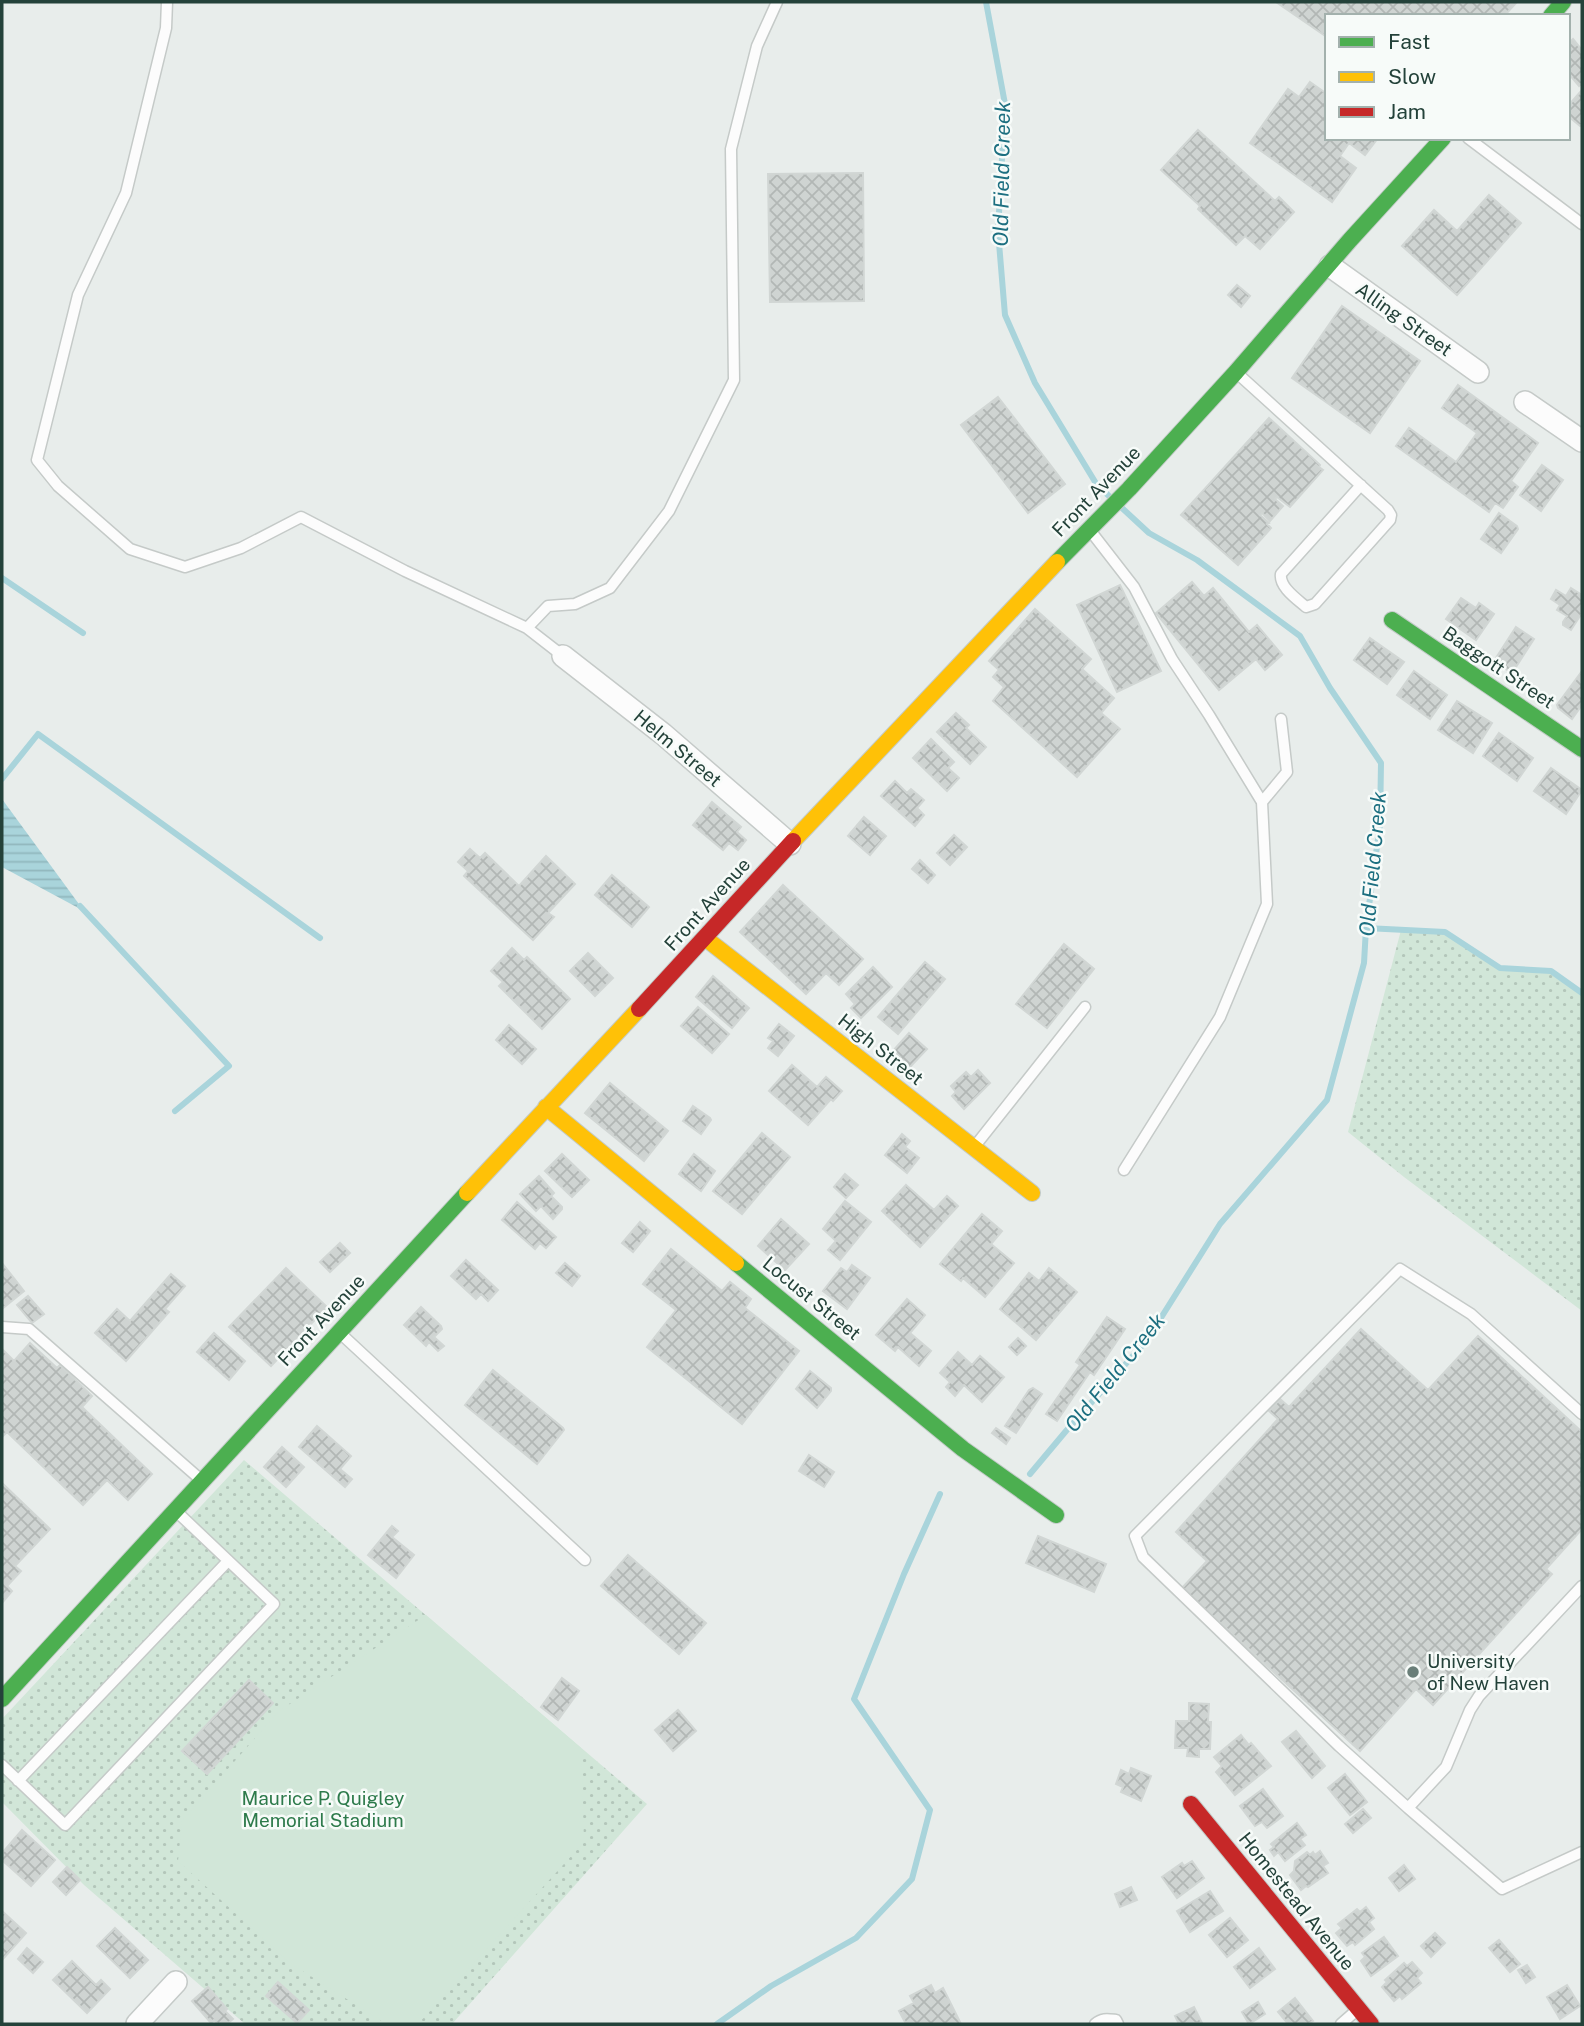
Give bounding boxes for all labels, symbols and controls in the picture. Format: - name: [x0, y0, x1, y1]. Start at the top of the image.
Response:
- legend: [1325, 14, 1570, 140]
- text: Fast: [1388, 29, 1430, 54]
- text: Slow: [1388, 64, 1436, 89]
- text: Jam: [1388, 99, 1426, 124]
- water label: Old Field Creek: [988, 101, 1015, 247]
- street label: Alling Street: [1352, 278, 1456, 360]
- street label: Front Avenue: [1047, 441, 1145, 541]
- street label: Baggott Street: [1439, 621, 1559, 713]
- street label: Helm Street: [630, 705, 726, 791]
- water label: Old Field Creek: [1354, 790, 1391, 937]
- street label: Front Avenue: [660, 853, 754, 955]
- street label: High Street: [834, 1009, 928, 1089]
- street label: Locust Street: [759, 1252, 865, 1344]
- street label: Front Avenue: [273, 1270, 369, 1370]
- water label: Old Field Creek: [1059, 1308, 1170, 1437]
- place label: University of New Haven: [1427, 1650, 1550, 1694]
- marker: University of New Haven: [1405, 1664, 1421, 1680]
- park label: Maurice P. Quigley Memorial Stadium: [242, 1787, 404, 1831]
- street label: Homestead Avenue: [1235, 1828, 1359, 1974]

